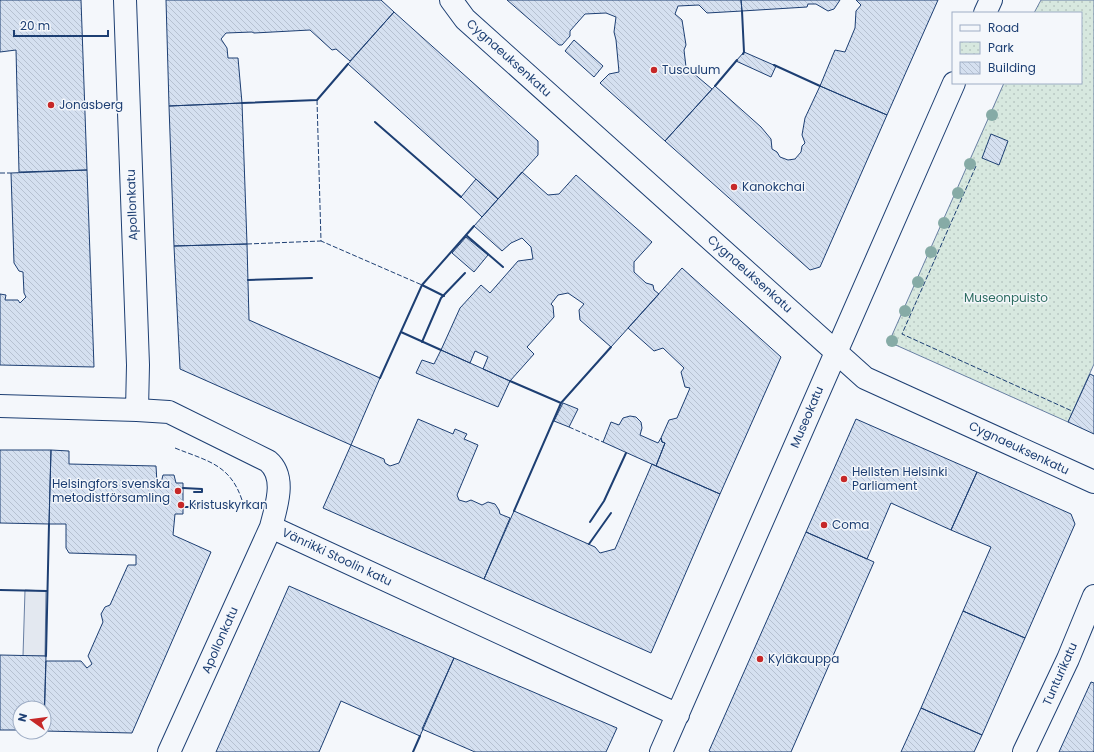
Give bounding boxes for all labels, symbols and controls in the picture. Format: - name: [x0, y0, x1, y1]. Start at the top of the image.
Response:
- scale bar: [14, 12, 108, 38]
- legend: [952, 12, 1082, 84]
- street label: Cygnaeuksenkatu: [463, 15, 556, 100]
- text: 20 m: [20, 17, 50, 34]
- text: Road: [988, 19, 1019, 36]
- text: Park: [988, 39, 1015, 56]
- text: Building: [988, 59, 1036, 76]
- place label: Tusculum: [662, 61, 720, 78]
- marker: Tusculum: [649, 65, 659, 75]
- place label: Jonasberg: [59, 96, 123, 113]
- marker: Jonasberg: [46, 100, 56, 110]
- street label: Apollonkatu: [122, 169, 141, 241]
- place label: Kanokchai: [742, 178, 805, 195]
- marker: Kanokchai: [729, 182, 739, 192]
- street label: Cygnaeuksenkatu: [704, 231, 797, 316]
- park label: Museonpuisto: [964, 289, 1048, 306]
- street label: Museokatu: [786, 383, 827, 450]
- street label: Cygnaeuksenkatu: [966, 417, 1072, 478]
- place label: Hellsten Helsinki Parliament: [852, 463, 947, 494]
- marker: Hellsten Helsinki Parliament: [839, 474, 849, 484]
- place label: Helsingfors svenska metodistförsamling: [52, 475, 170, 506]
- marker: Helsingfors svenska metodistförsamling: [173, 486, 183, 496]
- place label: Kristuskyrkan: [189, 496, 268, 513]
- marker: Kristuskyrkan: [176, 500, 186, 510]
- place label: Coma: [832, 516, 869, 533]
- marker: Coma: [819, 520, 829, 530]
- street label: Vänrikki Stoolin katu: [279, 524, 395, 590]
- street label: Apollonkatu: [197, 604, 242, 676]
- street label: Tunturikatu: [1038, 639, 1081, 708]
- place label: Kyläkauppa: [768, 650, 839, 667]
- marker: Kyläkauppa: [755, 654, 765, 664]
- north arrow: [12, 700, 52, 740]
- text: N: [14, 712, 31, 724]

